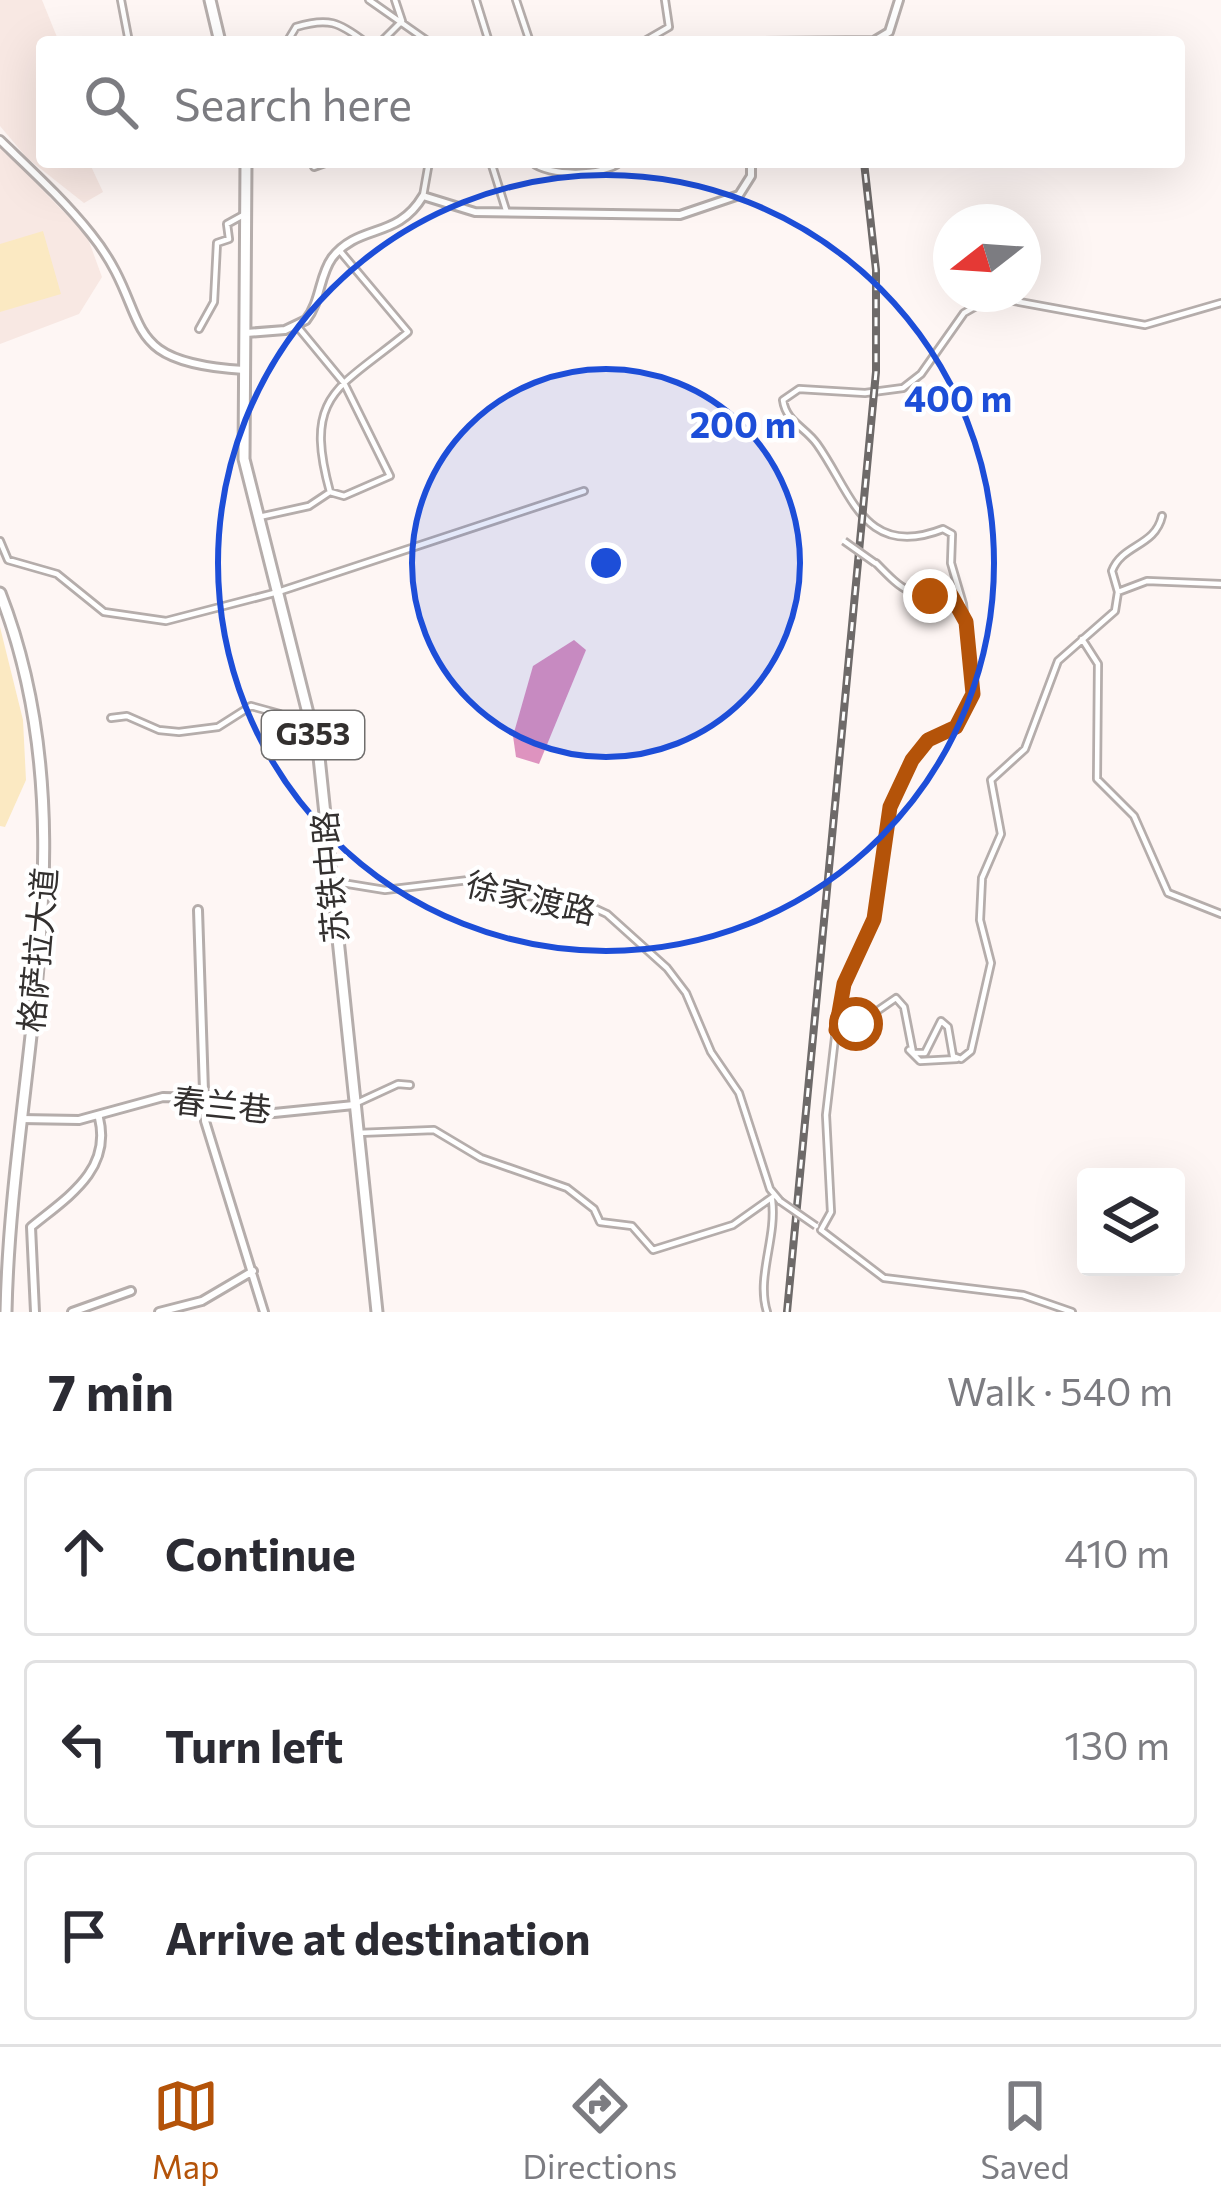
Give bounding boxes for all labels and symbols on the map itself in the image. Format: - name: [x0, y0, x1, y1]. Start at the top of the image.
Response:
- north arrow: [933, 204, 1041, 312]
- text: 400 m: [904, 375, 1012, 419]
- text: 200 m: [690, 401, 796, 445]
- centre of rings: [585, 542, 627, 584]
- route end: [903, 569, 957, 623]
- road number: G353: [262, 711, 364, 759]
- street label: 苏铁中路: [302, 810, 355, 945]
- street label: 徐家渡路: [462, 862, 600, 931]
- street label: 格萨拉大道: [9, 866, 64, 1034]
- route start: [829, 997, 883, 1051]
- street label: 春兰巷: [171, 1078, 274, 1129]

